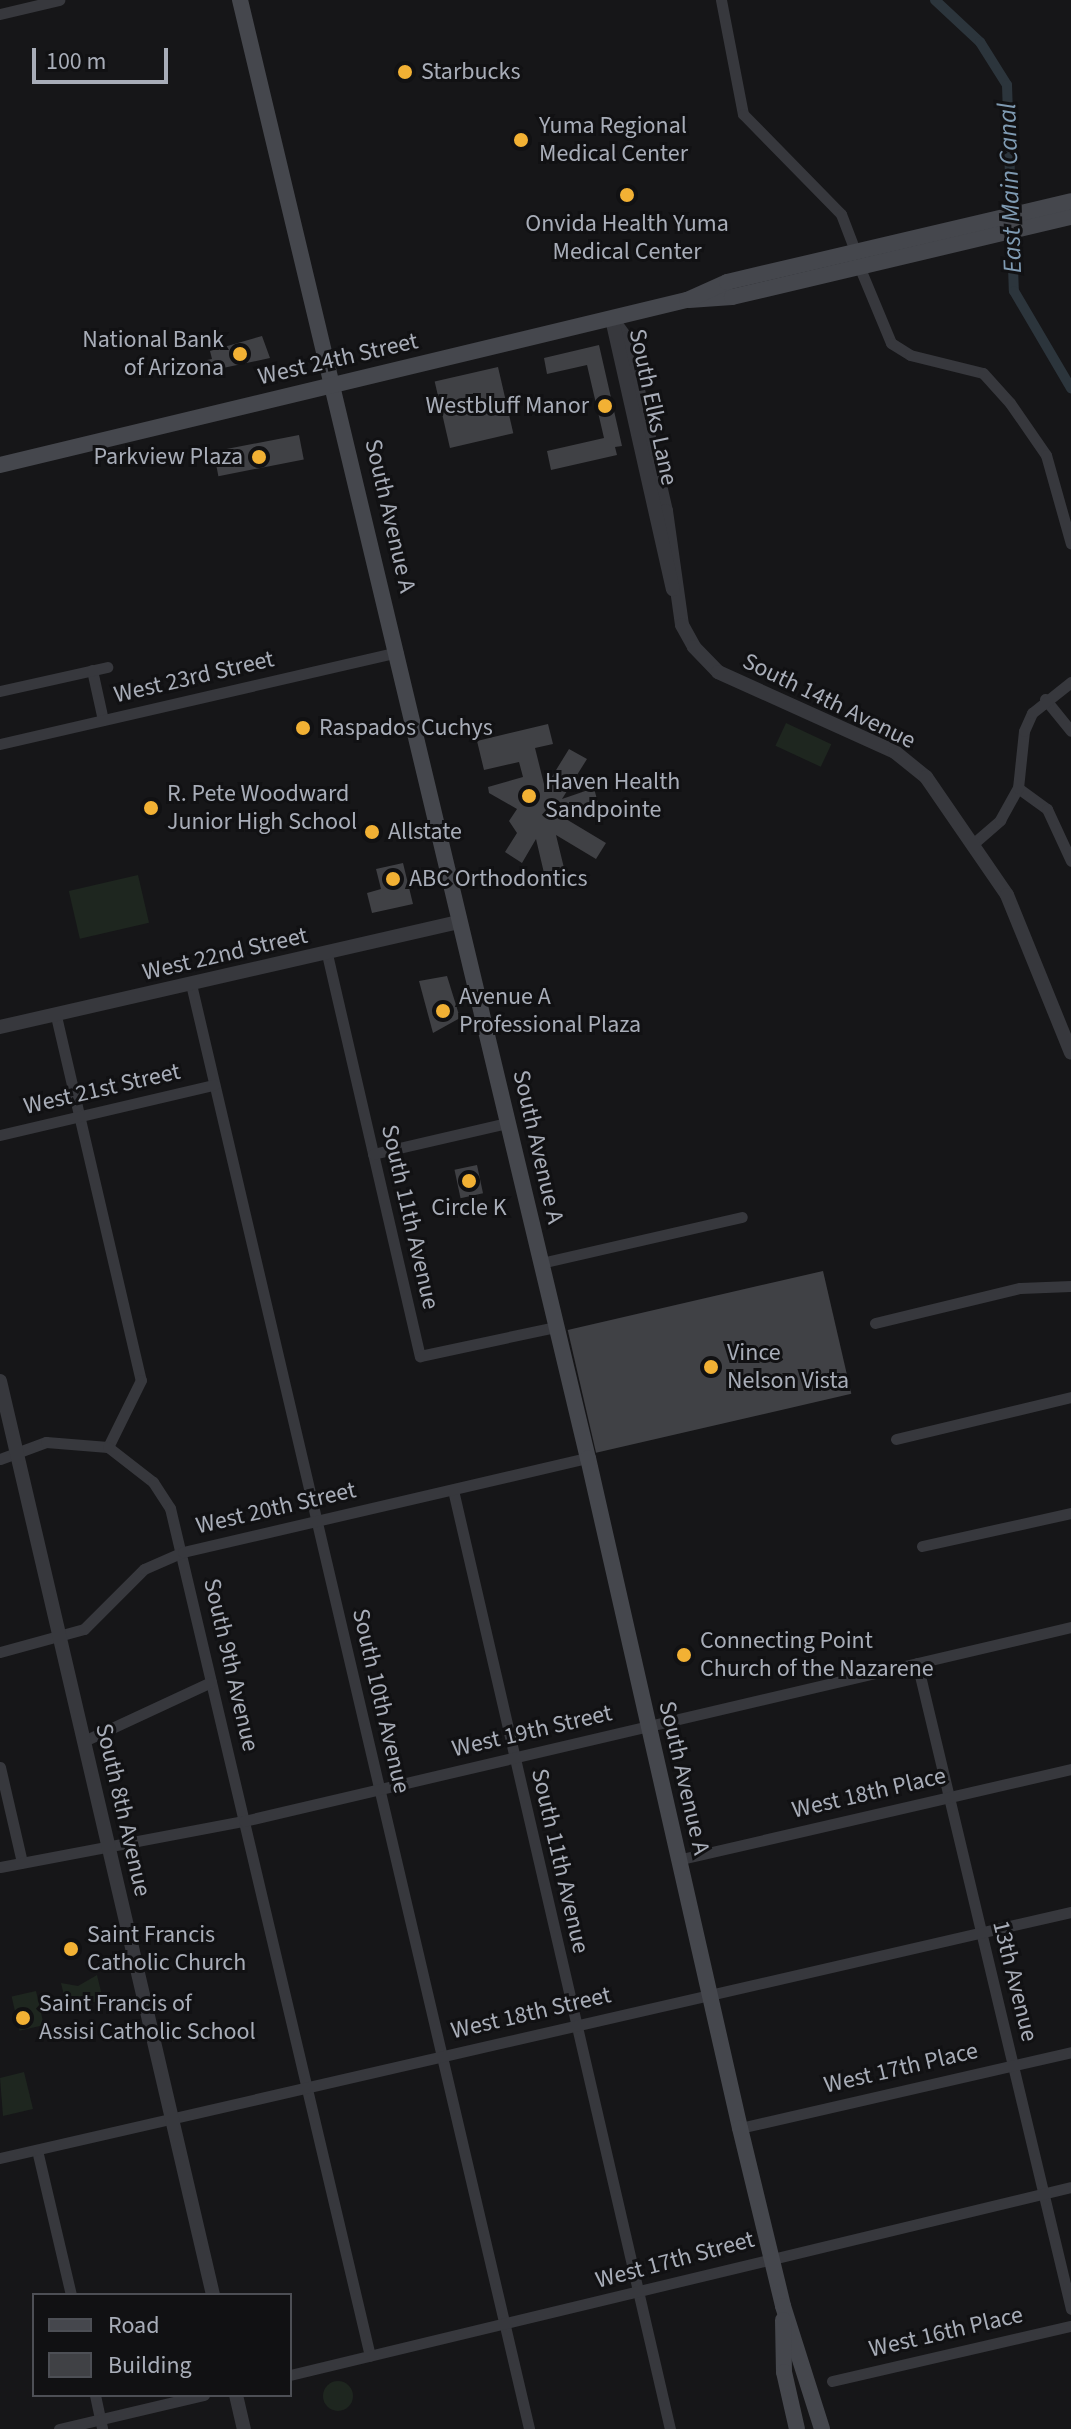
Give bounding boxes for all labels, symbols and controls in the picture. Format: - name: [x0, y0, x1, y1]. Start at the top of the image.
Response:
- scale bar: [36, 32, 172, 82]
- text: 100 m: [46, 44, 106, 79]
- place label: Starbucks: [421, 58, 520, 86]
- marker: Starbucks: [396, 63, 414, 81]
- water label: East Main Canal: [991, 102, 1029, 274]
- place label: Yuma Regional Medical Center: [539, 112, 688, 168]
- marker: Yuma Regional Medical Center: [510, 129, 532, 151]
- marker: Onvida Health Yuma Medical Center: [616, 184, 638, 206]
- place label: Onvida Health Yuma Medical Center: [525, 210, 729, 266]
- place label: National Bank of Arizona: [82, 326, 224, 382]
- street label: South Elks Lane: [622, 326, 684, 488]
- street label: West 24th Street: [255, 327, 421, 391]
- marker: National Bank of Arizona: [231, 345, 249, 363]
- place label: Westbluff Manor: [425, 392, 589, 420]
- marker: Westbluff Manor: [596, 397, 614, 415]
- street label: South Avenue A: [358, 436, 422, 596]
- place label: Parkview Plaza: [93, 443, 243, 471]
- marker: Parkview Plaza: [250, 448, 268, 466]
- street label: West 23rd Street: [111, 645, 277, 709]
- street label: South 14th Avenue: [738, 647, 920, 755]
- place label: Raspados Cuchys: [319, 714, 493, 742]
- marker: Raspados Cuchys: [294, 719, 312, 737]
- place label: Haven Health Sandpointe: [545, 768, 680, 824]
- place label: R. Pete Woodward Junior High School: [167, 780, 357, 836]
- marker: Haven Health Sandpointe: [520, 787, 538, 805]
- marker: R. Pete Woodward Junior High School: [142, 799, 160, 817]
- place label: Allstate: [388, 818, 462, 846]
- marker: Allstate: [363, 823, 381, 841]
- place label: ABC Orthodontics: [409, 865, 588, 893]
- marker: ABC Orthodontics: [384, 870, 402, 888]
- street label: West 22nd Street: [140, 921, 310, 987]
- place label: Avenue A Professional Plaza: [459, 983, 641, 1039]
- marker: Avenue A Professional Plaza: [434, 1002, 452, 1020]
- street label: West 21st Street: [21, 1057, 183, 1121]
- street label: South Avenue A: [506, 1067, 570, 1227]
- street label: South 11th Avenue: [375, 1122, 445, 1312]
- marker: Circle K: [460, 1172, 478, 1190]
- place label: Circle K: [431, 1194, 507, 1222]
- place label: Vince Nelson Vista: [727, 1339, 849, 1395]
- marker: Vince Nelson Vista: [702, 1358, 720, 1376]
- street label: West 20th Street: [193, 1476, 359, 1540]
- street label: South 9th Avenue: [197, 1576, 265, 1754]
- street label: South 10th Avenue: [346, 1606, 416, 1796]
- place label: Connecting Point Church of the Nazarene: [700, 1627, 934, 1683]
- marker: Connecting Point Church of the Nazarene: [675, 1646, 693, 1664]
- street label: South Avenue A: [652, 1698, 716, 1858]
- street label: West 19th Street: [449, 1699, 615, 1763]
- street label: South 8th Avenue: [89, 1721, 157, 1899]
- street label: West 18th Place: [789, 1761, 949, 1825]
- street label: South 11th Avenue: [525, 1766, 595, 1956]
- street label: 13th Avenue: [986, 1917, 1044, 2045]
- place label: Saint Francis Catholic Church: [87, 1921, 246, 1977]
- marker: Saint Francis Catholic Church: [62, 1940, 80, 1958]
- street label: West 18th Street: [448, 1981, 614, 2045]
- place label: Saint Francis of Assisi Catholic School: [39, 1990, 256, 2046]
- marker: Saint Francis of Assisi Catholic School: [14, 2009, 32, 2027]
- street label: West 17th Place: [821, 2036, 981, 2100]
- street label: West 17th Street: [592, 2225, 758, 2295]
- legend: [32, 2293, 292, 2397]
- street label: West 16th Place: [866, 2300, 1026, 2364]
- text: Road: [108, 2308, 160, 2343]
- text: Building: [108, 2348, 192, 2383]

